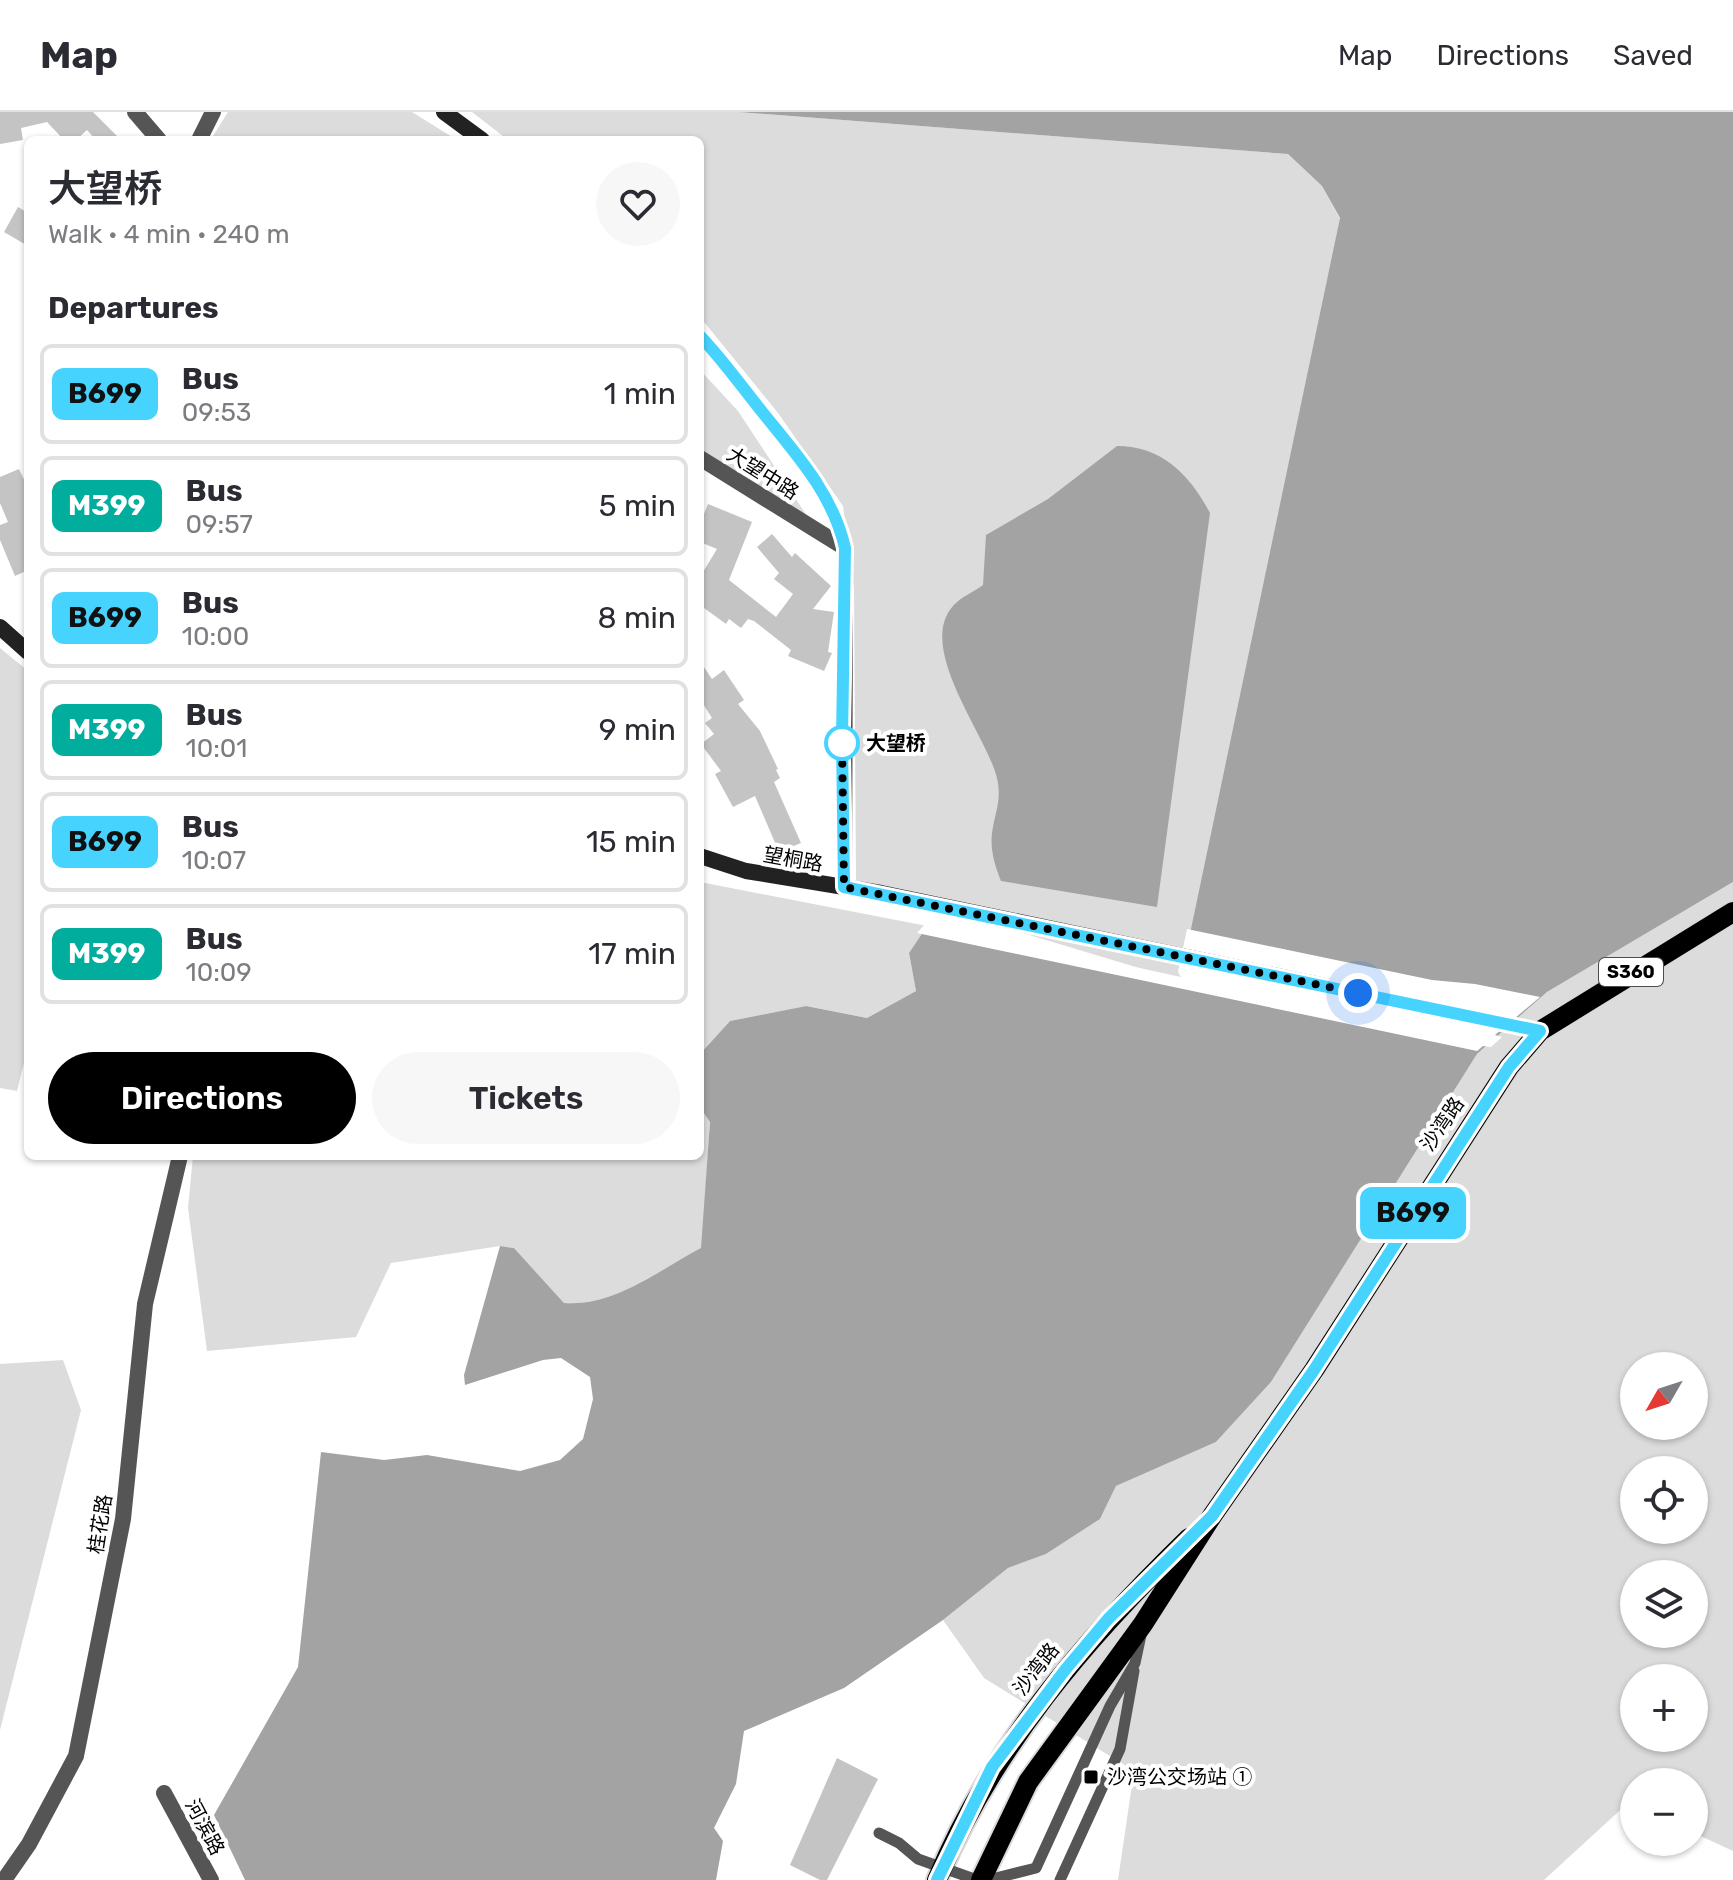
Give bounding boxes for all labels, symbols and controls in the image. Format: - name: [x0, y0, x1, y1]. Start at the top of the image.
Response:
- text: Map: [40, 32, 118, 78]
- text: Map: [1338, 39, 1392, 72]
- text: Directions: [1436, 39, 1569, 72]
- text: Saved: [1613, 39, 1693, 72]
- button: heart: [596, 162, 680, 246]
- text: 大望桥: [48, 166, 162, 212]
- text: Walk · 4 min · 240 m: [48, 219, 290, 250]
- text: Departures: [48, 290, 219, 326]
- text: Bus: [182, 361, 239, 397]
- text: 1 min: [604, 376, 676, 412]
- text: B699: [68, 377, 142, 410]
- text: 09:53: [182, 397, 252, 428]
- street label: 大望中路: [723, 442, 803, 504]
- text: Bus: [186, 473, 243, 509]
- text: 5 min: [599, 488, 676, 524]
- text: M399: [68, 489, 146, 522]
- text: 09:57: [186, 509, 253, 540]
- text: Bus: [182, 585, 239, 621]
- text: 8 min: [597, 600, 676, 636]
- text: B699: [68, 601, 142, 634]
- text: 10:00: [182, 621, 249, 652]
- text: Bus: [186, 697, 243, 733]
- text: 9 min: [599, 712, 676, 748]
- text: M399: [68, 713, 146, 746]
- marker: 大望桥: [825, 726, 859, 760]
- place label: 大望桥: [866, 731, 926, 755]
- text: 10:01: [186, 733, 247, 764]
- text: Bus: [182, 809, 239, 845]
- text: 15 min: [586, 824, 676, 860]
- text: B699: [68, 825, 142, 858]
- street label: 望桐路: [761, 842, 825, 876]
- text: 10:07: [182, 845, 246, 876]
- text: Bus: [186, 921, 243, 957]
- text: 17 min: [588, 936, 676, 972]
- text: M399: [68, 937, 146, 970]
- text: 10:09: [186, 957, 252, 988]
- road number: S360: [1599, 958, 1663, 986]
- your location: [1338, 973, 1378, 1013]
- button: Directions: [48, 1052, 356, 1144]
- button: Tickets: [372, 1052, 680, 1144]
- street label: 沙湾路: [1415, 1092, 1469, 1156]
- line badge: B699: [1357, 1187, 1469, 1239]
- text: B699: [1376, 1196, 1450, 1229]
- north arrow: [1620, 1352, 1708, 1440]
- map controls: [1620, 1352, 1708, 1856]
- button: locate: [1620, 1456, 1708, 1544]
- street label: 桂花路: [83, 1492, 117, 1556]
- button: layers: [1620, 1560, 1708, 1648]
- street label: 沙湾路: [1008, 1638, 1064, 1700]
- button: +: [1620, 1664, 1708, 1752]
- place label: 沙湾公交场站 ①: [1107, 1765, 1252, 1789]
- marker: 沙湾公交场站 ①: [1082, 1768, 1100, 1786]
- button: −: [1620, 1768, 1708, 1856]
- street label: 河滨路: [180, 1795, 230, 1859]

